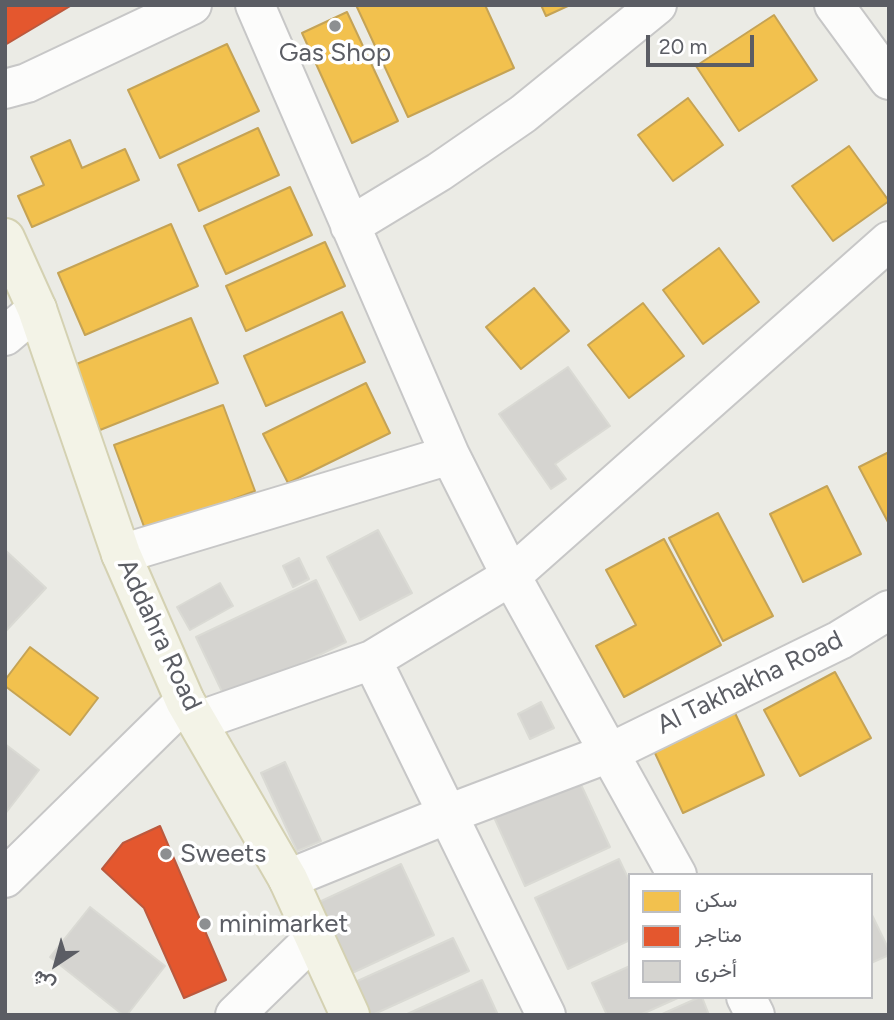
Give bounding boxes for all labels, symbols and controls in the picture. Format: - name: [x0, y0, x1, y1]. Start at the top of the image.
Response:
- marker: Gas Shop: [327, 18, 343, 34]
- scale bar: [649, 21, 758, 65]
- text: 20 m: [659, 34, 707, 59]
- place label: Gas Shop: [279, 37, 391, 69]
- street label: Addahra Road: [110, 554, 208, 716]
- street label: Al Takhakha Road: [652, 625, 848, 741]
- place label: Sweets: [180, 838, 266, 870]
- marker: Sweets: [158, 846, 174, 862]
- legend: [628, 873, 873, 999]
- text: سكن: [695, 887, 737, 912]
- place label: minimarket: [219, 908, 348, 940]
- marker: minimarket: [197, 916, 213, 932]
- text: متاجر: [695, 922, 742, 947]
- north arrow: [21, 929, 91, 999]
- text: أخرى: [695, 957, 737, 982]
- text: ش: [27, 965, 59, 997]

